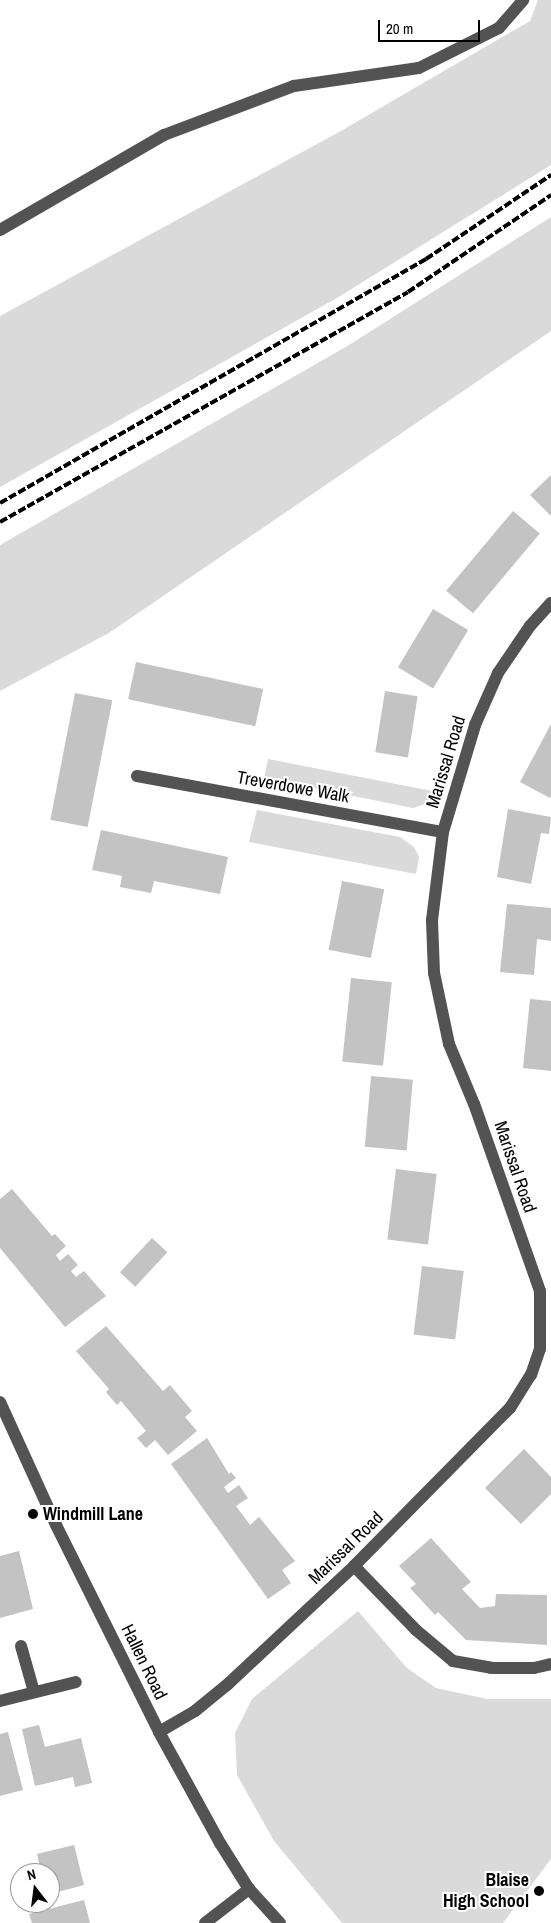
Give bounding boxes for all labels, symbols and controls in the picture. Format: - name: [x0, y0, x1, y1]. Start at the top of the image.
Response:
- scale bar: [381, 10, 484, 42]
- text: 20 m: [386, 18, 413, 39]
- street label: Marissal Road: [422, 713, 470, 811]
- street label: Treverdowe Walk: [235, 766, 351, 808]
- street label: Marissal Road: [489, 1119, 541, 1215]
- place label: Windmill Lane: [43, 1503, 143, 1525]
- street label: Marissal Road: [304, 1507, 388, 1589]
- marker: Windmill Lane: [27, 1508, 39, 1520]
- street label: Hallen Road: [116, 1621, 172, 1703]
- north arrow: [10, 1863, 60, 1913]
- text: N: [25, 1865, 38, 1884]
- place label: Blaise High School: [443, 1870, 529, 1912]
- marker: Blaise High School: [533, 1885, 545, 1897]

